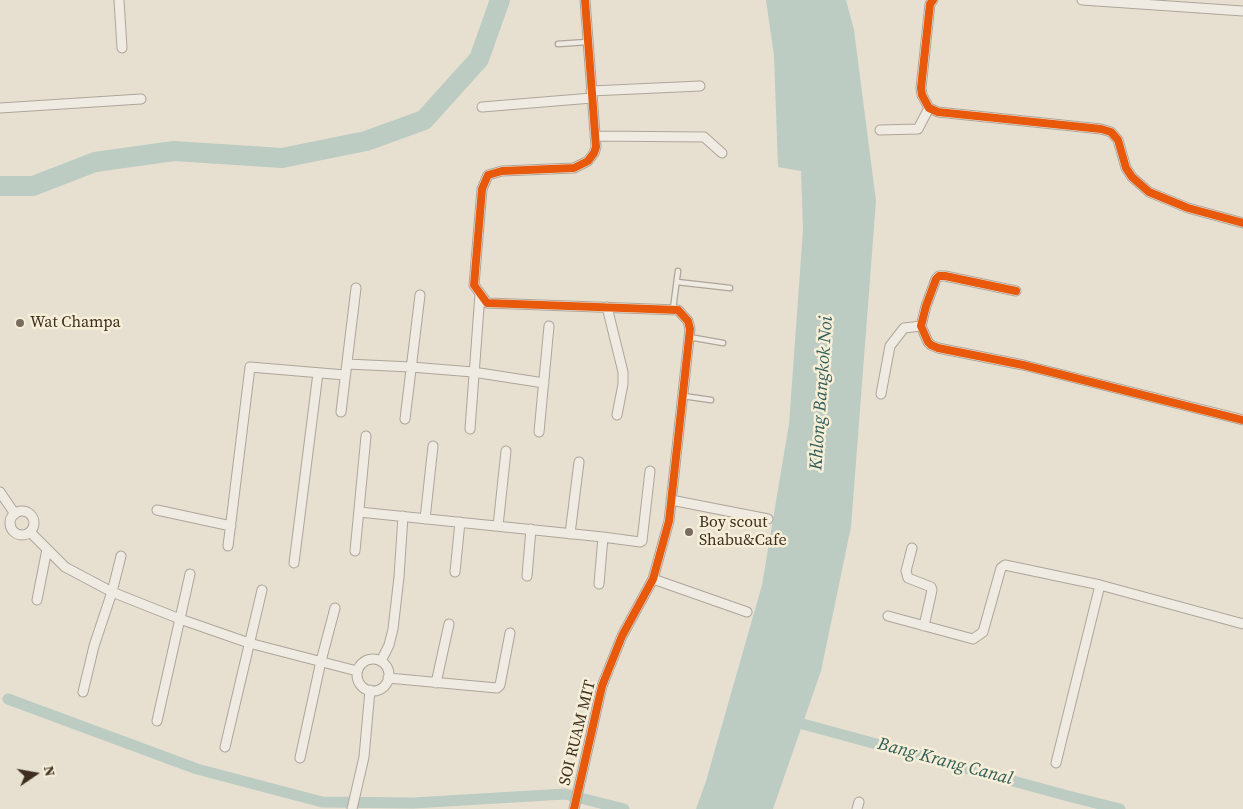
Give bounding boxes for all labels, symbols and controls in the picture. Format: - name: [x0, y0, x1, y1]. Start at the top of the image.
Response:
- place label: Wat Champa: [30, 313, 121, 333]
- water label: Khlong Bangkok Noi: [806, 315, 838, 471]
- marker: Wat Champa: [14, 317, 26, 329]
- place label: Boy scout Shabu&Cafe: [699, 513, 787, 551]
- marker: Boy scout Shabu&Cafe: [683, 526, 695, 538]
- street label: SOI RUAM MIT: [556, 678, 600, 788]
- water label: Bang Krang Canal: [875, 734, 1015, 790]
- north arrow: [10, 749, 60, 799]
- text: N: [39, 764, 61, 778]

